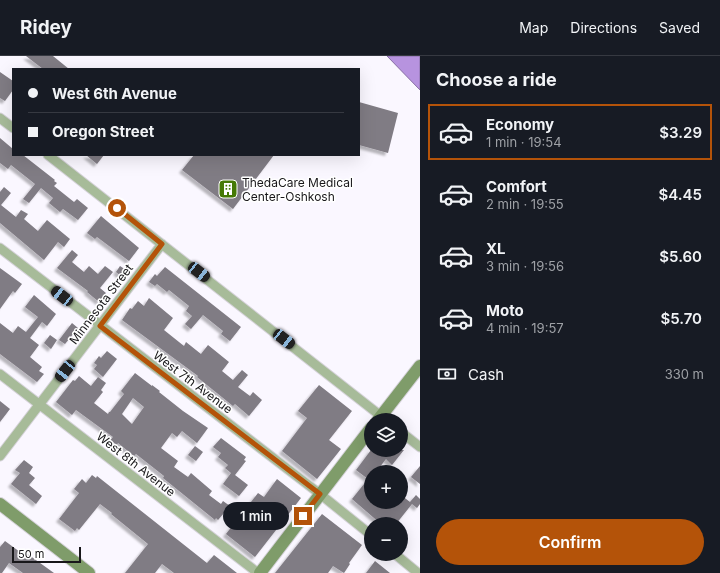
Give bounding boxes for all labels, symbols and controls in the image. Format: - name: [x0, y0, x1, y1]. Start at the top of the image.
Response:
- text: Ridey: [20, 16, 72, 39]
- text: Map: [519, 19, 548, 36]
- text: Directions: [570, 19, 637, 36]
- text: Saved: [659, 19, 700, 36]
- text: Choose a ride: [436, 69, 557, 90]
- text: West 6th Avenue: [52, 84, 177, 103]
- icon: car: [438, 114, 474, 150]
- text: Economy: [486, 115, 554, 134]
- text: Oregon Street: [52, 122, 154, 141]
- text: $3.29: [659, 123, 702, 142]
- text: 1 min · 19:54: [486, 134, 562, 150]
- place label: ThedaCare Medical Center-Oshkosh: [242, 175, 353, 204]
- icon: car: [438, 176, 474, 212]
- text: Comfort: [486, 177, 547, 196]
- building icon: ThedaCare Medical Center-Oshkosh: [217, 178, 239, 200]
- text: $4.45: [659, 185, 702, 204]
- text: 2 min · 19:55: [486, 196, 564, 212]
- route start: [108, 199, 126, 217]
- icon: car: [438, 238, 474, 274]
- text: XL: [486, 239, 506, 258]
- text: $5.60: [659, 247, 702, 266]
- text: 3 min · 19:56: [486, 258, 564, 274]
- car: [186, 260, 212, 284]
- street label: Minnesota Street: [66, 261, 136, 347]
- car: [49, 284, 75, 308]
- icon: car: [438, 300, 474, 336]
- text: Moto: [486, 301, 524, 320]
- text: $5.70: [660, 309, 702, 328]
- text: 4 min · 19:57: [486, 320, 564, 336]
- car: [271, 327, 297, 351]
- street label: West 7th Avenue: [150, 347, 236, 417]
- car: [53, 358, 77, 384]
- icon: cash: [436, 363, 458, 385]
- text: Cash: [468, 365, 504, 384]
- text: 330 m: [665, 366, 704, 382]
- map controls: [364, 413, 408, 561]
- button: layers: [364, 413, 408, 457]
- street label: West 8th Avenue: [94, 429, 178, 499]
- button: +: [364, 465, 408, 509]
- callout: 1 min: [223, 502, 289, 530]
- route end: [294, 507, 312, 525]
- text: 1 min: [240, 508, 272, 524]
- button: −: [364, 517, 408, 561]
- button: Confirm: [436, 519, 704, 565]
- scale bar: [12, 545, 81, 564]
- text: 50 m: [18, 547, 44, 561]

